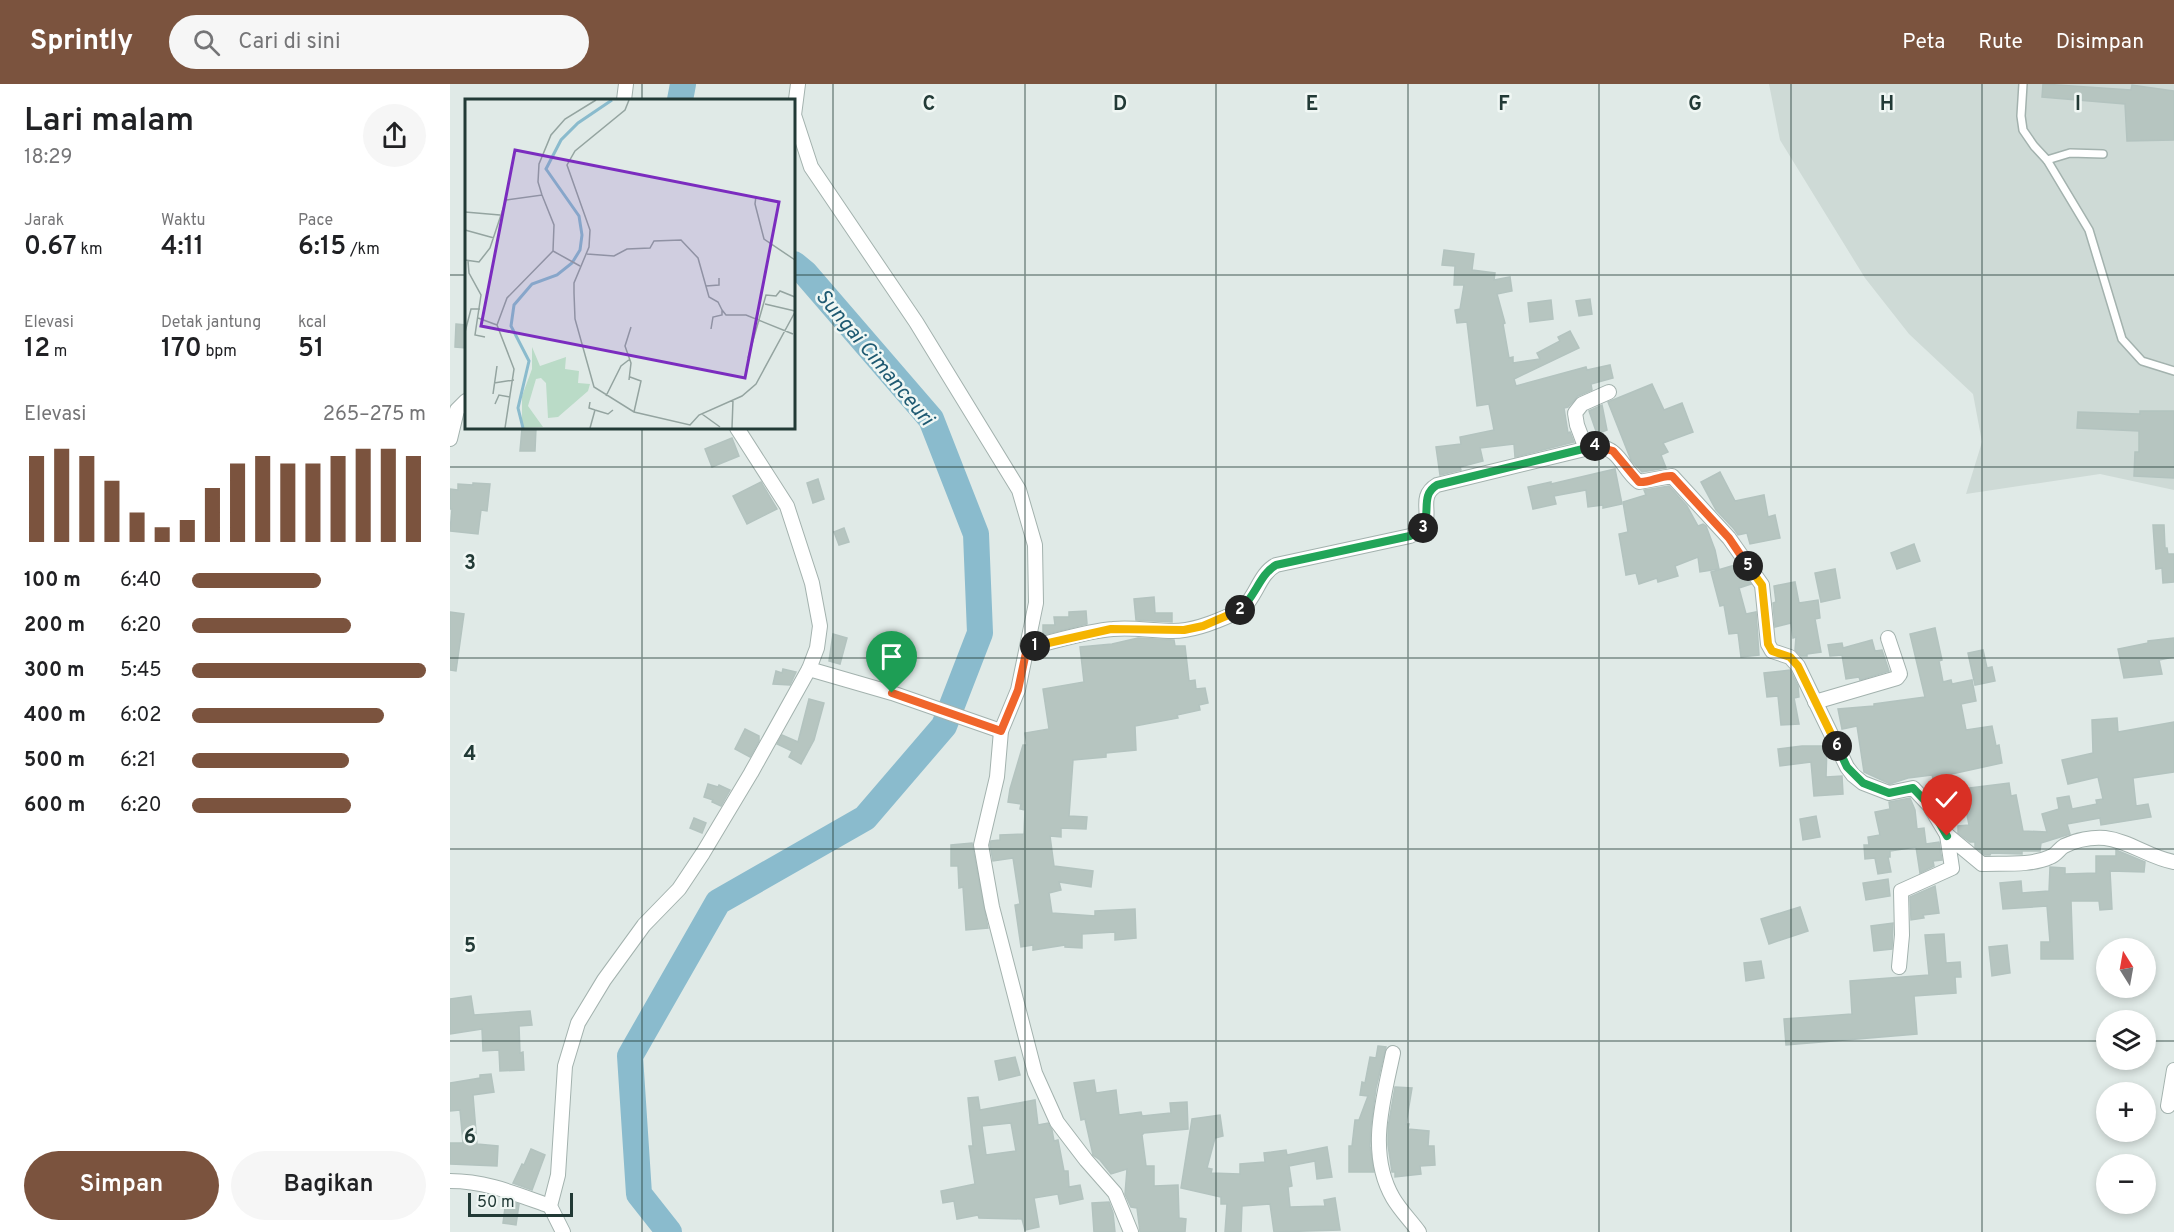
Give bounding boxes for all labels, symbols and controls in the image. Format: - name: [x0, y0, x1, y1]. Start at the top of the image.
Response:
- search box: [169, 15, 589, 69]
- text: Sprintly: [30, 24, 133, 60]
- icon: search: [190, 26, 223, 59]
- text: Cari di sini: [238, 29, 341, 56]
- text: Peta: [1902, 29, 1945, 56]
- text: Rute: [1978, 29, 2023, 56]
- text: Disimpan: [2056, 29, 2144, 56]
- text: C: [923, 92, 935, 118]
- text: D: [1113, 92, 1127, 118]
- text: E: [1306, 92, 1318, 118]
- text: F: [1498, 92, 1510, 118]
- text: G: [1688, 92, 1702, 118]
- text: H: [1880, 92, 1894, 118]
- text: I: [2075, 92, 2081, 118]
- inset map: [465, 99, 795, 429]
- text: Lari malam: [24, 101, 194, 143]
- button: share: [363, 104, 426, 167]
- text: 18:29: [24, 145, 72, 171]
- text: Jarak: [24, 211, 64, 231]
- text: Waktu: [161, 211, 205, 231]
- text: Pace: [298, 211, 333, 231]
- text: 0.67: [24, 231, 77, 264]
- text: 4:11: [161, 231, 204, 264]
- text: 6:15: [298, 231, 346, 264]
- text: km: [77, 240, 103, 260]
- text: /km: [346, 240, 380, 260]
- water label: Sungai Cimanceuri: [809, 284, 940, 433]
- text: Elevasi: [24, 313, 74, 333]
- text: Detak jantung: [161, 313, 261, 333]
- text: kcal: [298, 313, 326, 333]
- text: 12: [24, 333, 50, 366]
- text: 170: [161, 333, 202, 366]
- text: 51: [298, 333, 324, 366]
- text: m: [50, 342, 67, 362]
- text: bpm: [202, 342, 237, 362]
- text: Elevasi: [24, 402, 86, 428]
- text: 265–275 m: [323, 402, 426, 428]
- pin: 4: [1580, 431, 1610, 461]
- text: 4: [1590, 436, 1600, 456]
- pin: 3: [1408, 513, 1438, 543]
- text: 3: [1418, 518, 1428, 538]
- text: 3: [464, 551, 476, 577]
- pin: 5: [1733, 551, 1763, 581]
- text: 5: [1743, 556, 1753, 576]
- text: 100 m: [24, 568, 81, 594]
- text: 6:40: [120, 568, 162, 594]
- pin: 2: [1225, 595, 1255, 625]
- text: 2: [1235, 600, 1245, 620]
- text: 200 m: [24, 613, 85, 639]
- text: 6:20: [120, 613, 162, 639]
- pin: [866, 631, 917, 693]
- pin: 1: [1020, 631, 1050, 661]
- text: 1: [1032, 636, 1038, 656]
- icon: arrive: [875, 640, 908, 673]
- text: 300 m: [24, 658, 85, 684]
- text: 5:45: [120, 658, 162, 684]
- text: 400 m: [24, 703, 86, 729]
- text: 6:02: [120, 703, 162, 729]
- pin: 6: [1822, 731, 1852, 761]
- text: 6: [1832, 736, 1842, 756]
- text: 4: [464, 742, 476, 768]
- text: 500 m: [24, 748, 85, 774]
- text: 6:21: [120, 748, 156, 774]
- pin: [1921, 774, 1972, 836]
- icon: check: [1930, 783, 1963, 816]
- text: 600 m: [24, 793, 85, 819]
- text: 6:20: [120, 793, 162, 819]
- text: 5: [464, 934, 476, 960]
- north arrow: [2096, 938, 2156, 998]
- map controls: [2096, 938, 2156, 1214]
- button: layers: [2096, 1010, 2156, 1070]
- button: +: [2096, 1082, 2156, 1142]
- text: 6: [464, 1125, 476, 1151]
- button: Simpan: [24, 1151, 219, 1220]
- button: Bagikan: [231, 1151, 426, 1220]
- button: −: [2096, 1154, 2156, 1214]
- scale bar: [468, 1190, 573, 1218]
- text: 50 m: [477, 1193, 515, 1213]

